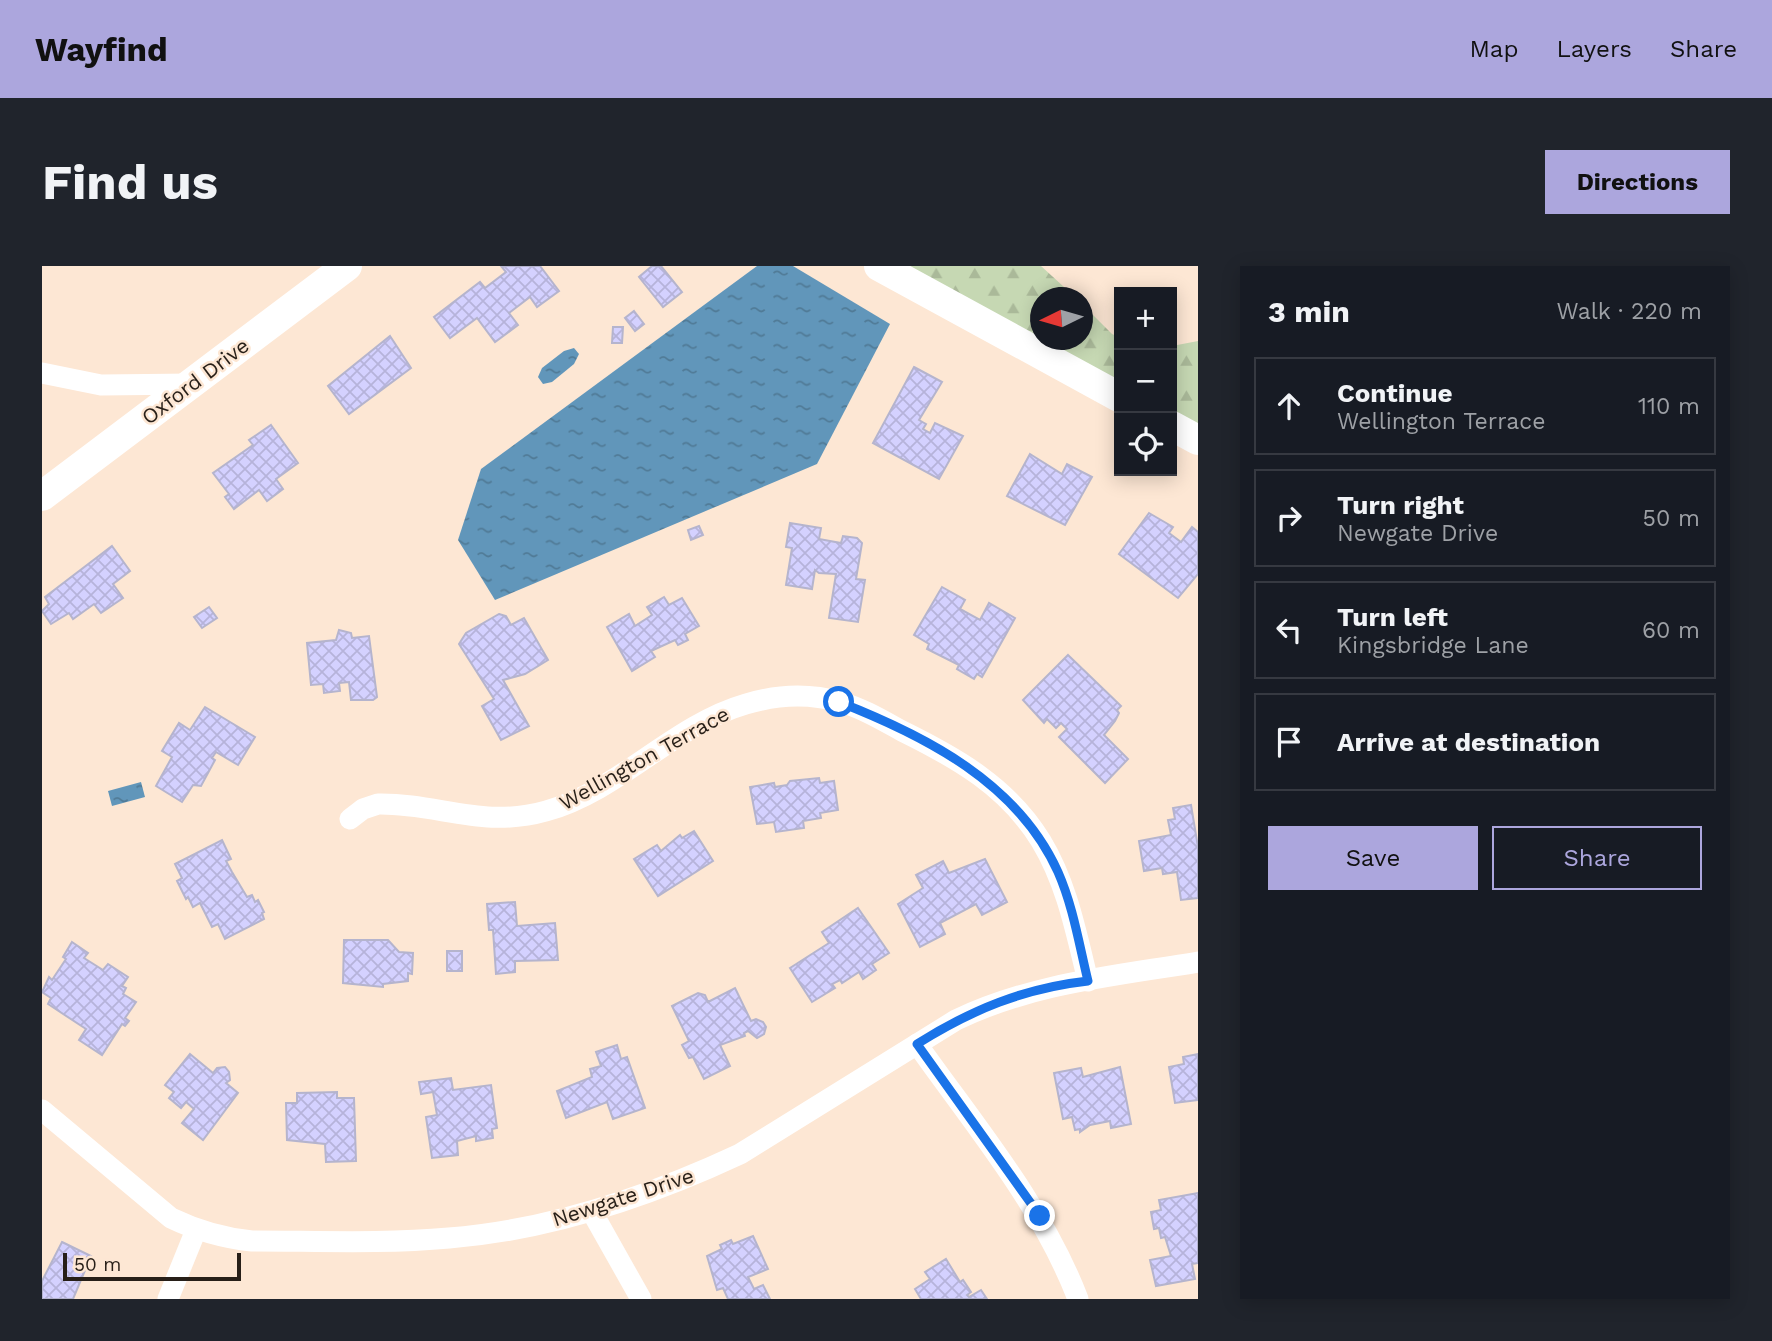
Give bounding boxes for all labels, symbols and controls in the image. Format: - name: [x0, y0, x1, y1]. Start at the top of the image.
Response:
- text: Wayfind: [35, 30, 168, 69]
- text: Map: [1470, 35, 1518, 63]
- text: Layers: [1556, 35, 1632, 63]
- text: Share: [1670, 35, 1737, 63]
- button: Directions: [1545, 150, 1730, 214]
- text: Find us: [42, 153, 218, 211]
- north arrow: [1030, 287, 1093, 350]
- map controls: [1114, 287, 1177, 476]
- button: +: [1114, 287, 1177, 350]
- text: 3 min: [1268, 294, 1350, 329]
- text: Walk · 220 m: [1556, 298, 1702, 325]
- street label: Oxford Drive: [136, 333, 254, 429]
- button: −: [1114, 350, 1177, 413]
- text: Continue: [1337, 378, 1453, 408]
- icon: ahead: [1270, 387, 1308, 425]
- text: 110 m: [1638, 393, 1700, 420]
- text: Wellington Terrace: [1337, 408, 1545, 435]
- button: locate: [1114, 413, 1177, 476]
- text: Turn right: [1337, 490, 1464, 520]
- icon: right: [1270, 499, 1308, 537]
- text: 50 m: [1643, 505, 1700, 532]
- text: Newgate Drive: [1337, 520, 1498, 547]
- text: Turn left: [1337, 602, 1448, 632]
- icon: left: [1270, 611, 1308, 649]
- text: 60 m: [1642, 617, 1700, 644]
- text: Kingsbridge Lane: [1337, 632, 1529, 659]
- route start: [823, 686, 854, 717]
- street label: Wellington Terrace: [555, 701, 733, 815]
- icon: arrive: [1270, 723, 1308, 761]
- text: Arrive at destination: [1337, 727, 1600, 757]
- button: Save: [1268, 826, 1478, 890]
- button: Share: [1492, 826, 1702, 890]
- street label: Newgate Drive: [549, 1162, 697, 1232]
- route end: [1024, 1200, 1055, 1231]
- scale bar: [63, 1250, 242, 1282]
- text: 50 m: [74, 1253, 121, 1276]

